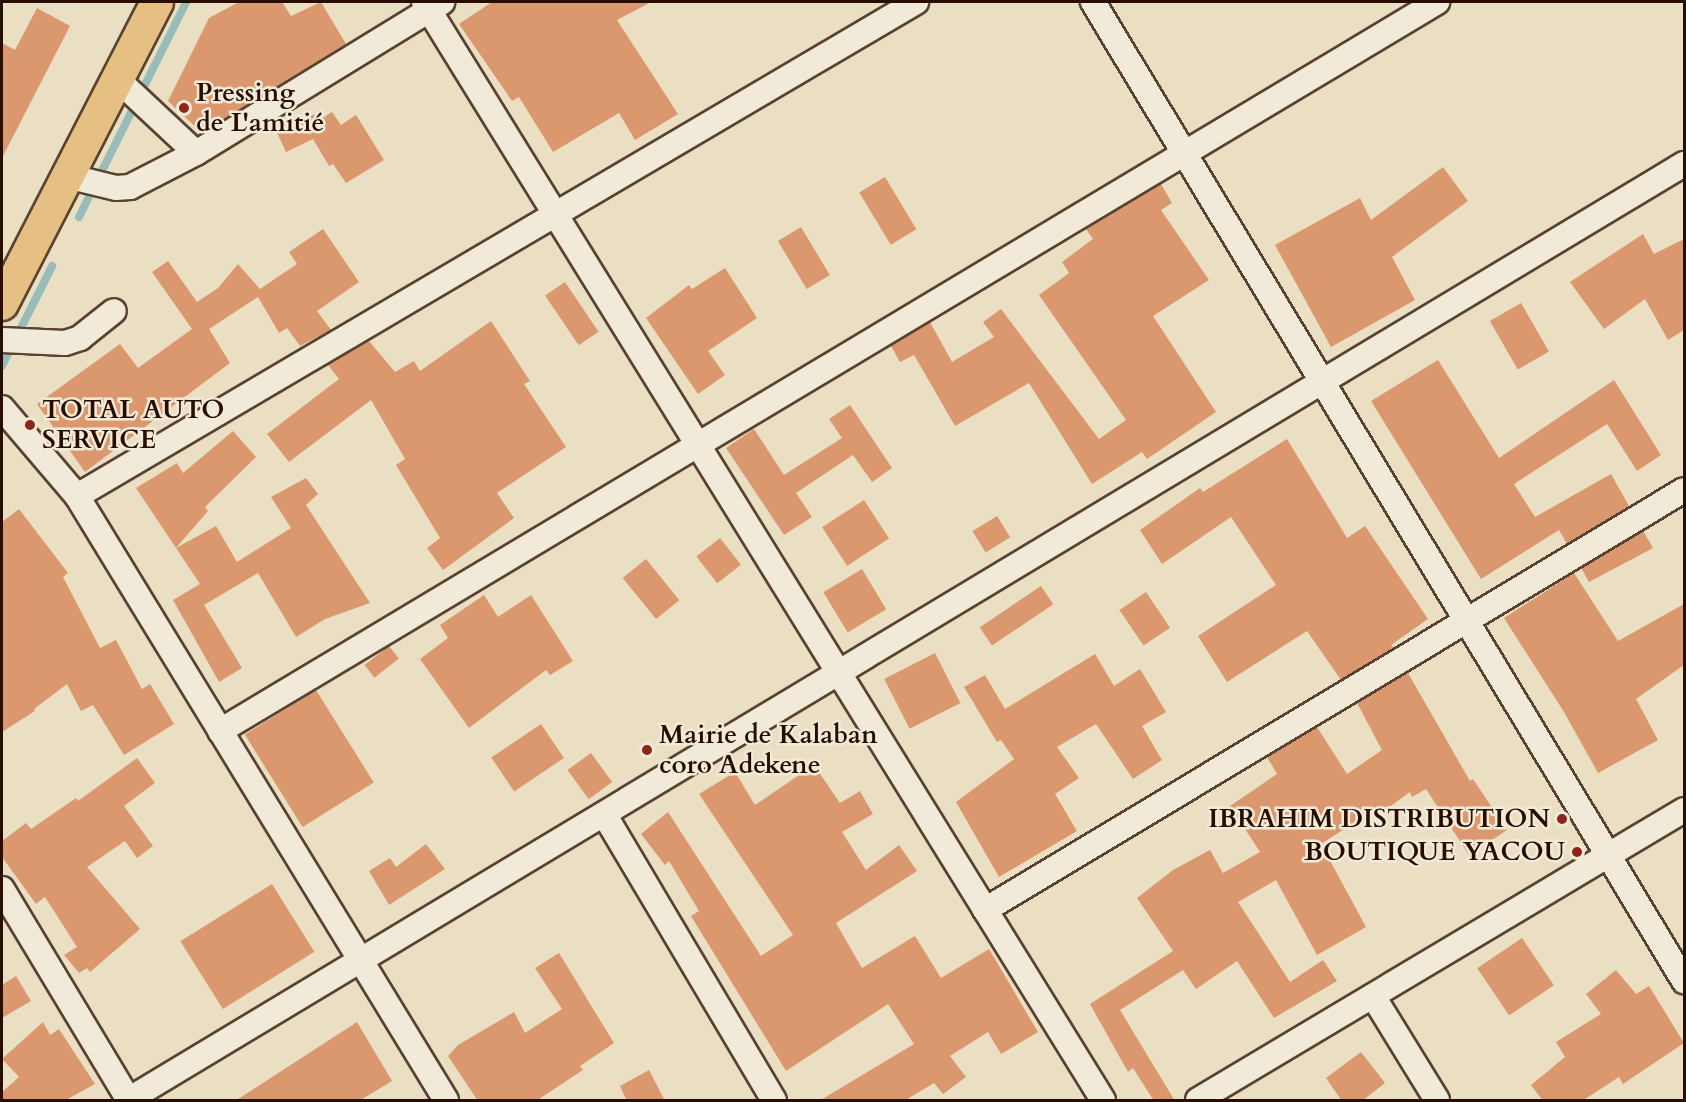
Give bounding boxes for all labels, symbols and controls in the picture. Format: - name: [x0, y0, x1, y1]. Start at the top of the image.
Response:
- place label: Pressing de L'amitié: [196, 77, 324, 138]
- marker: Pressing de L'amitié: [177, 101, 191, 115]
- place label: TOTAL AUTO SERVICE: [42, 394, 224, 455]
- marker: TOTAL AUTO SERVICE: [23, 418, 37, 432]
- place label: Mairie de Kalaban coro Adekene: [659, 719, 878, 780]
- marker: Mairie de Kalaban coro Adekene: [640, 743, 654, 757]
- place label: IBRAHIM DISTRIBUTION: [1208, 803, 1550, 835]
- marker: IBRAHIM DISTRIBUTION: [1555, 812, 1569, 826]
- place label: BOUTIQUE YACOU: [1304, 836, 1565, 868]
- marker: BOUTIQUE YACOU: [1570, 845, 1584, 859]

